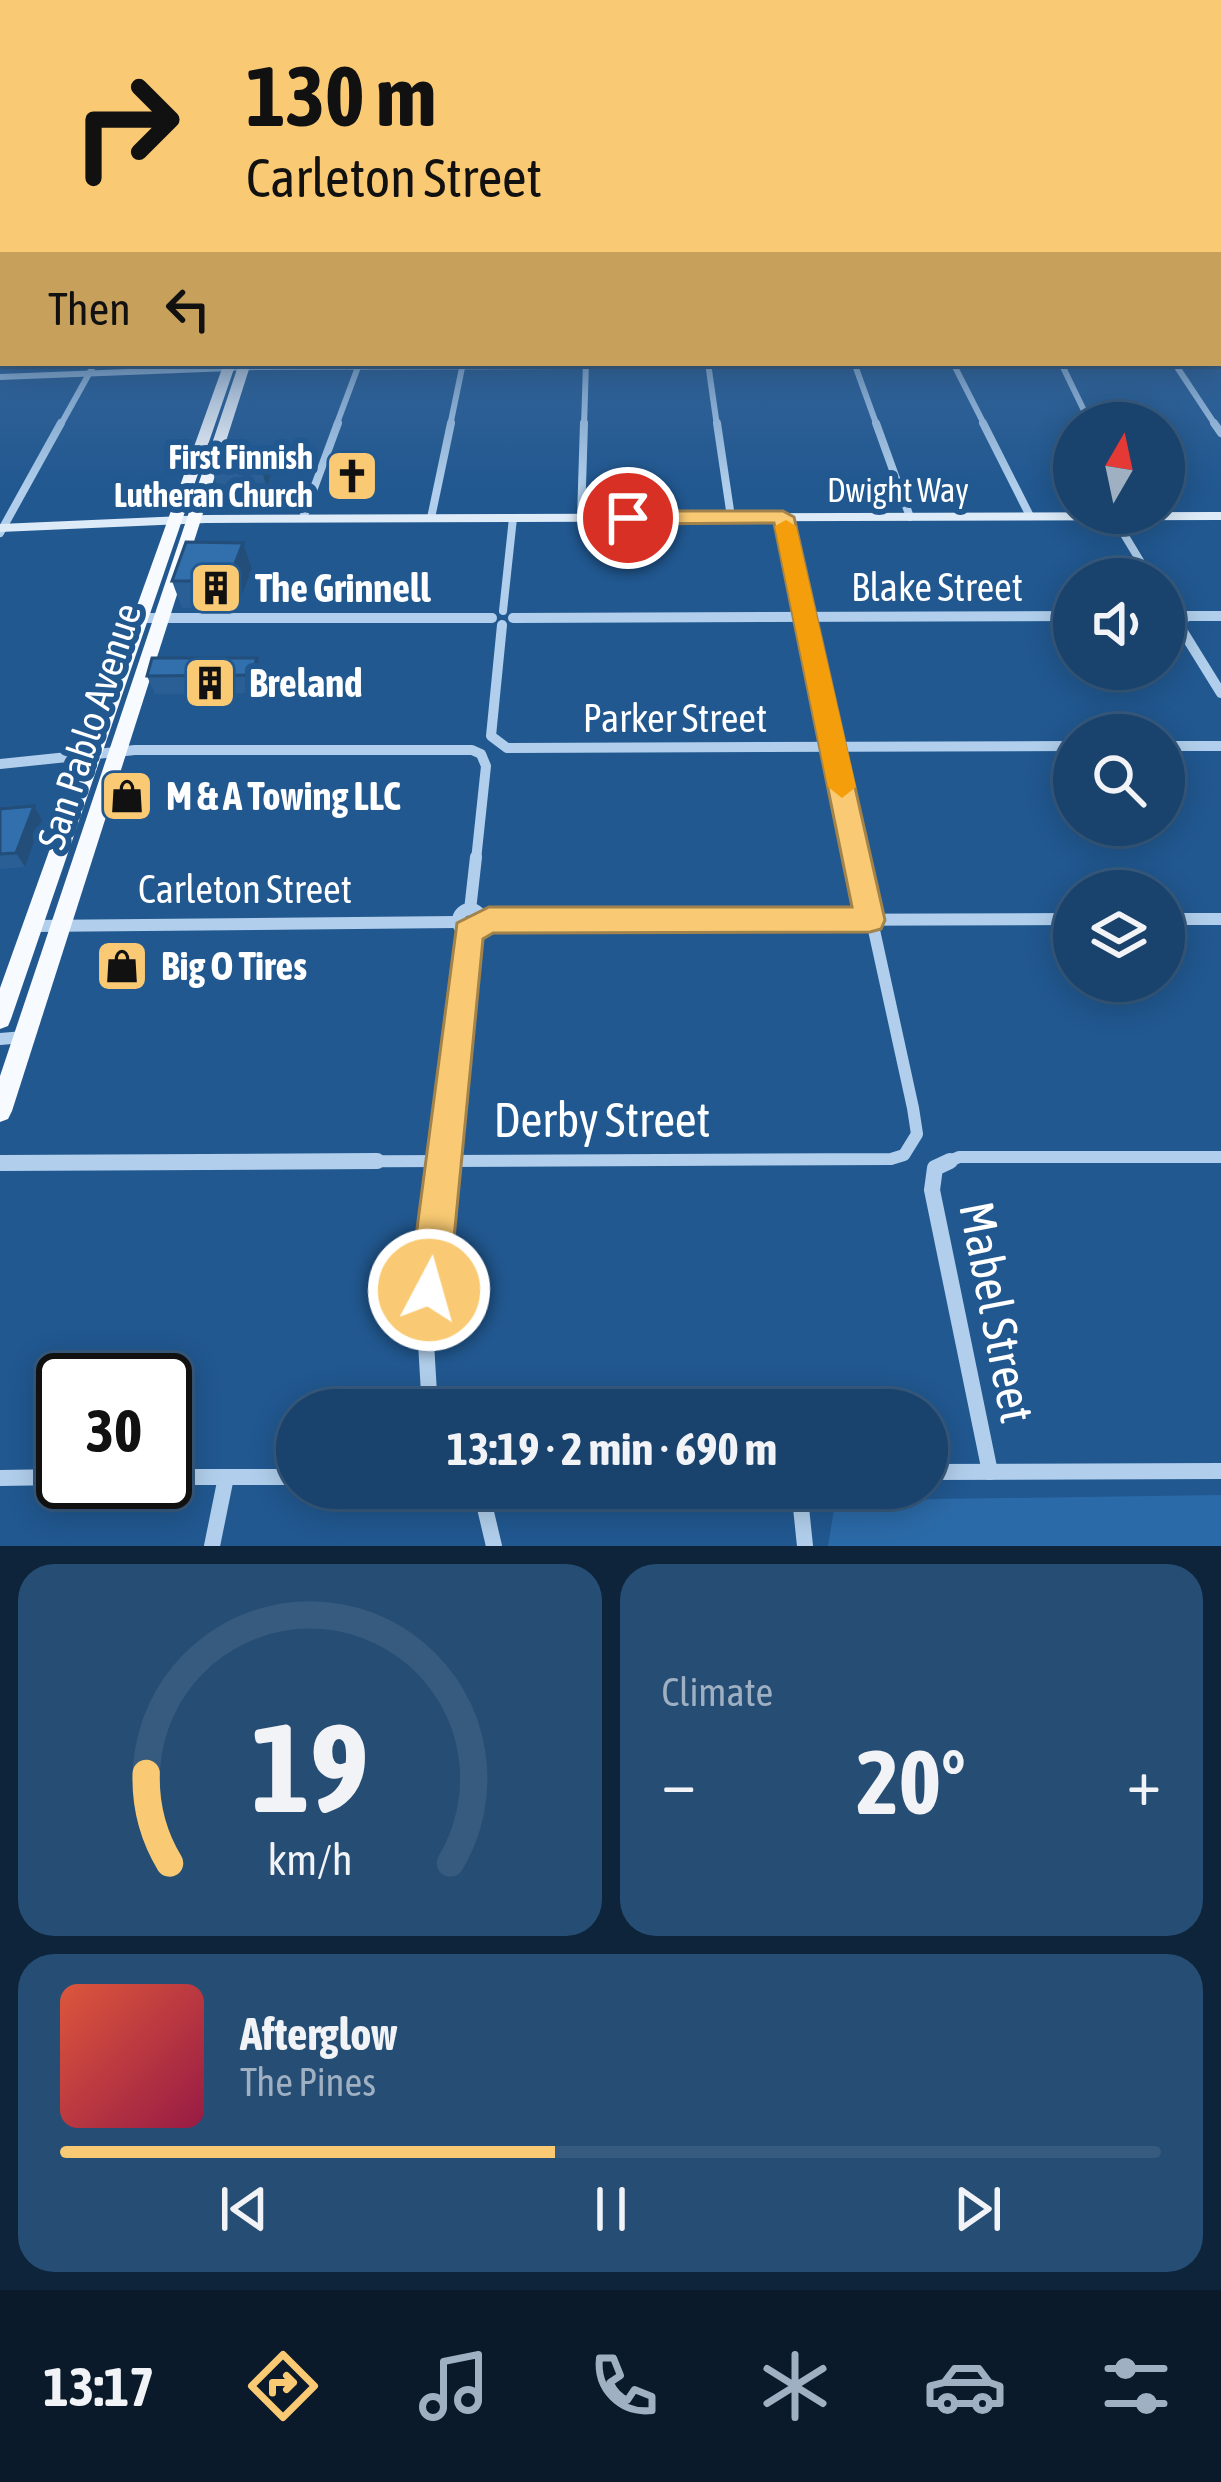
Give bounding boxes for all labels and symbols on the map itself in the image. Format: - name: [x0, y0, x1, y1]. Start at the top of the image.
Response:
- north arrow: [1053, 402, 1185, 534]
- place label: First Finnish Lutheran Church: [114, 438, 313, 514]
- church icon: First Finnish Lutheran Church: [324, 448, 380, 504]
- pin: [577, 467, 679, 569]
- street label: Dwight Way: [827, 471, 969, 509]
- building icon: The Grinnell: [188, 560, 244, 616]
- street label: Blake Street: [851, 565, 1023, 609]
- place label: The Grinnell: [255, 566, 431, 610]
- street label: San Pablo Avenue: [29, 598, 149, 854]
- building icon: Breland: [182, 655, 238, 711]
- place label: Breland: [249, 661, 363, 705]
- street label: Parker Street: [583, 696, 767, 740]
- shop icon: M & A Towing LLC: [99, 768, 155, 824]
- place label: M & A Towing LLC: [166, 774, 401, 818]
- street label: Carleton Street: [138, 867, 352, 911]
- shop icon: Big O Tires: [94, 938, 150, 994]
- place label: Big O Tires: [161, 944, 307, 988]
- street label: Derby Street: [494, 1092, 710, 1147]
- street label: Mabel Street: [949, 1197, 1046, 1427]
- position arrow: [366, 1227, 492, 1353]
- speed limit sign: 30: [36, 1353, 192, 1509]

